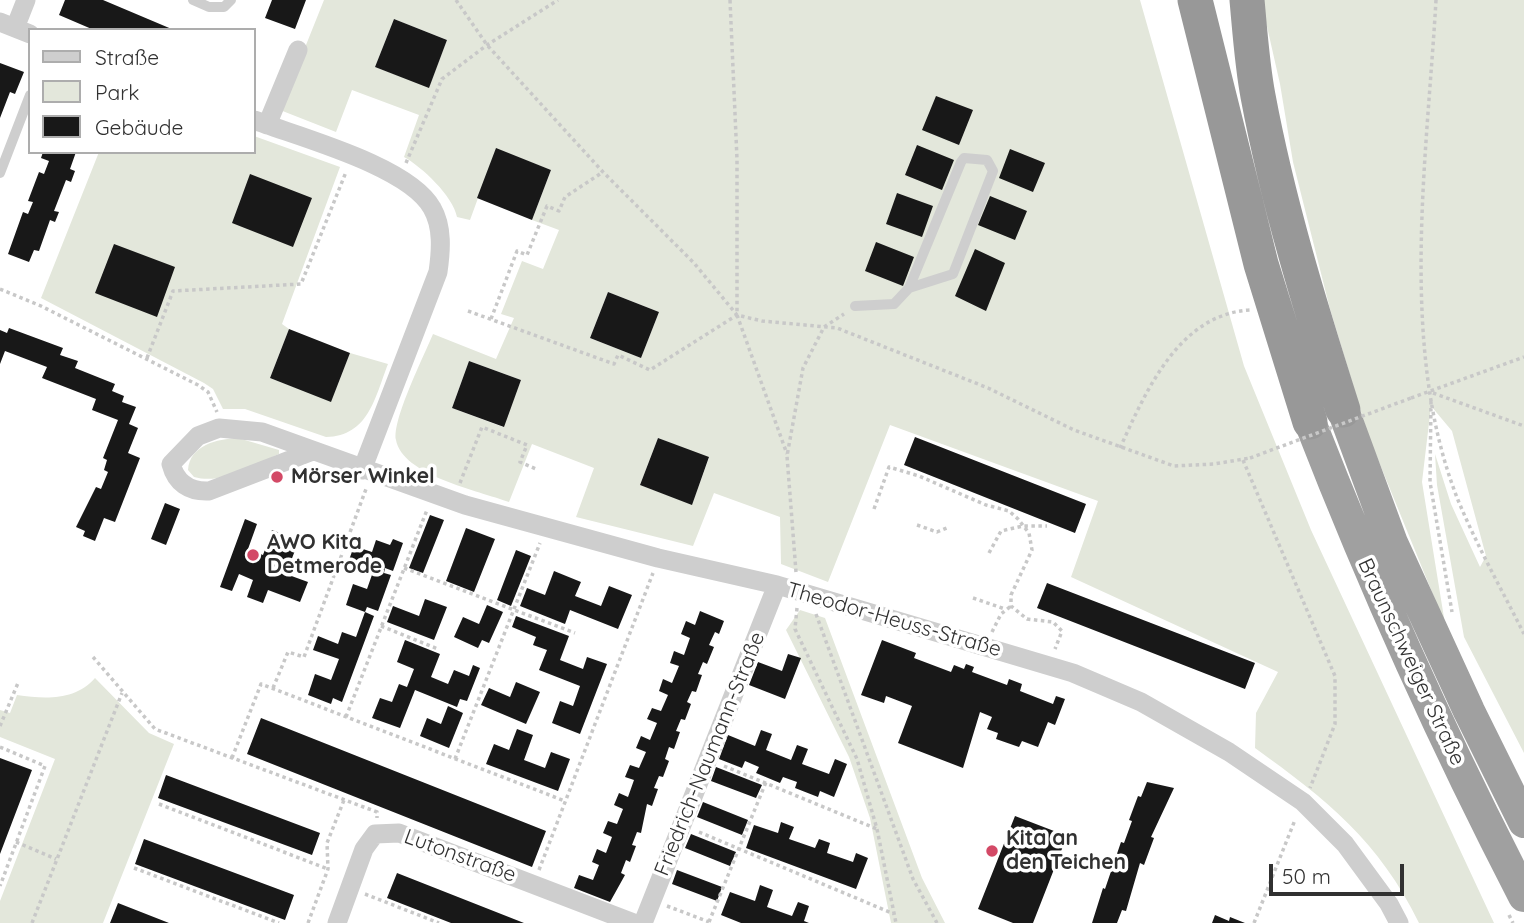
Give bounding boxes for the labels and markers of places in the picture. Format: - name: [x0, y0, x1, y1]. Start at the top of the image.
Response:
- place label: Mörser Winkel: [291, 464, 435, 490]
- marker: Mörser Winkel: [269, 469, 285, 485]
- place label: AWO Kita Detmerode: [267, 530, 382, 580]
- marker: AWO Kita Detmerode: [245, 547, 261, 563]
- place label: Kita an den Teichen: [1006, 826, 1126, 876]
- marker: Kita an den Teichen: [984, 843, 1000, 859]

